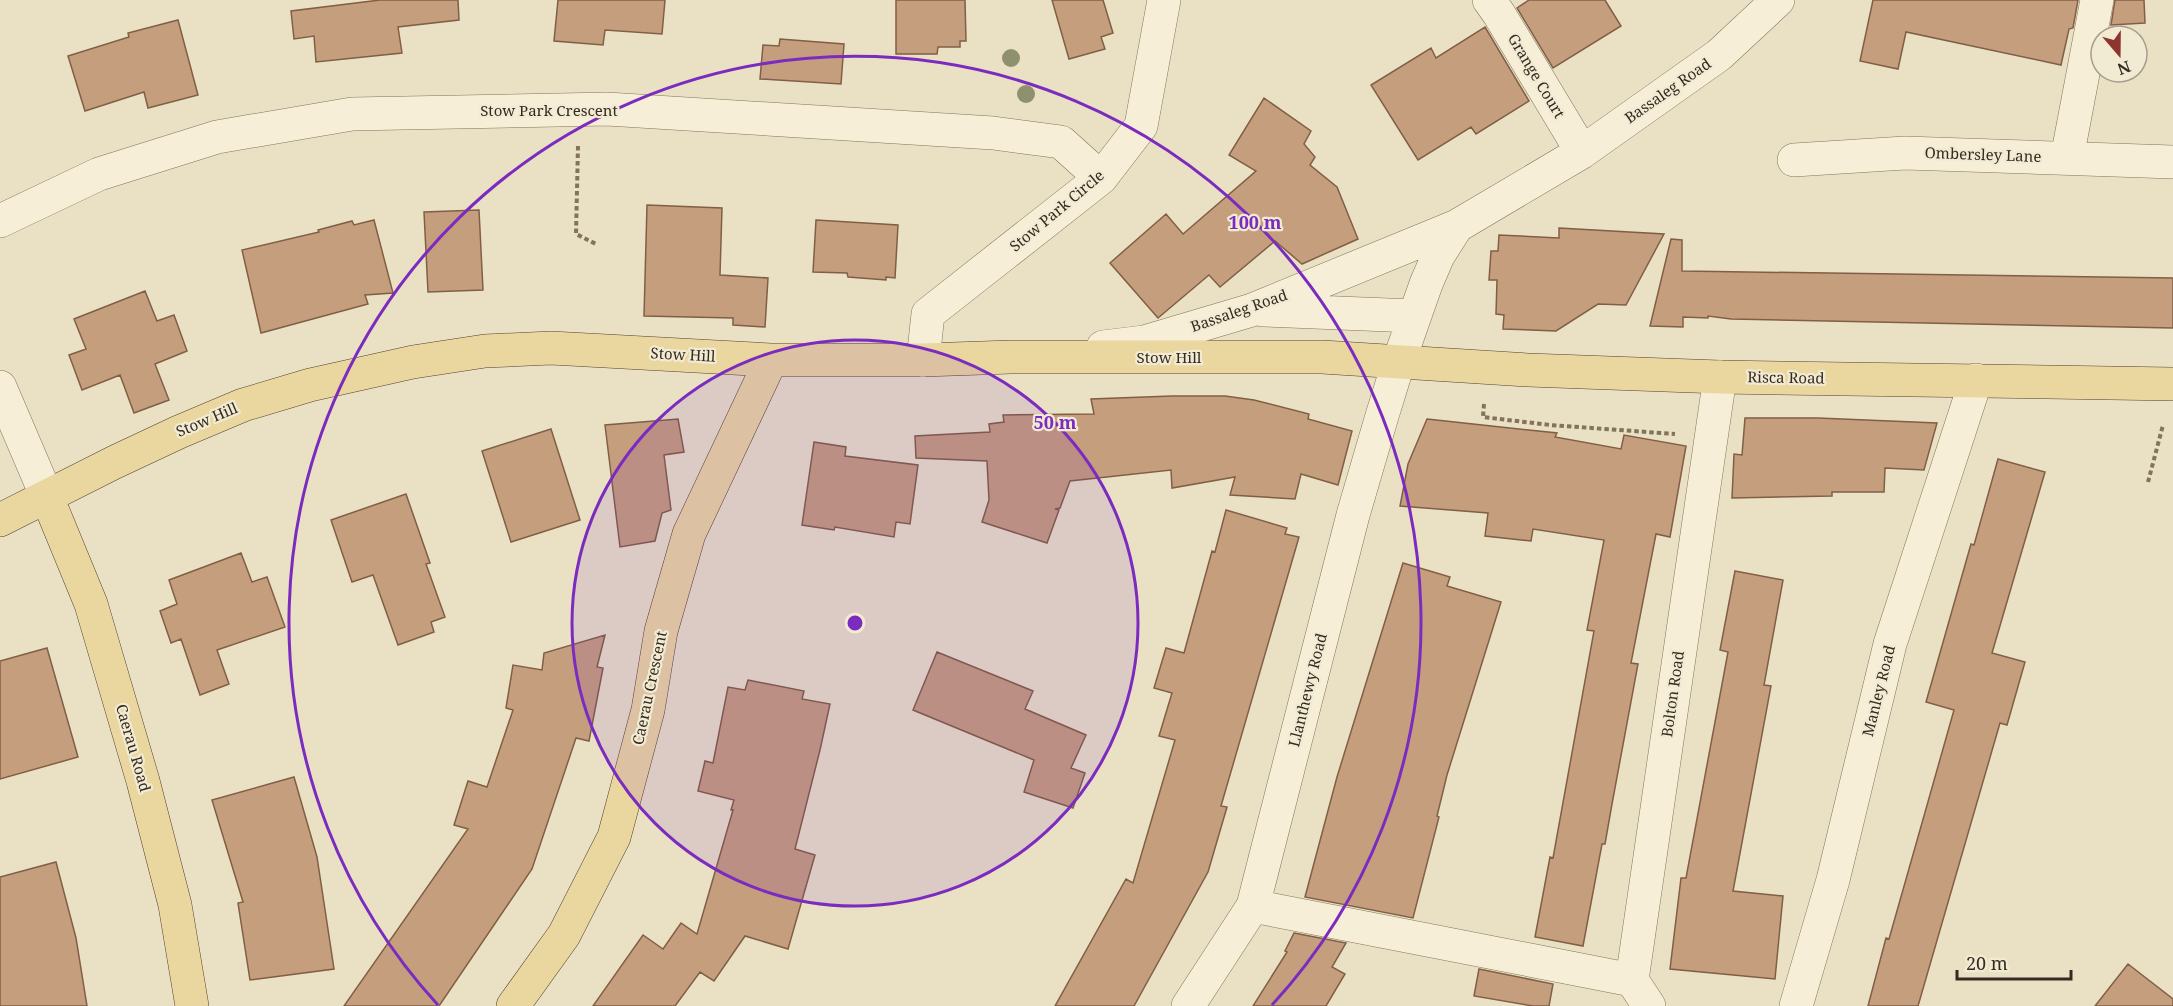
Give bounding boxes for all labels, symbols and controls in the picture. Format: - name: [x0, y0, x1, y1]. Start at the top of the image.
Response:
- north arrow: [2089, 24, 2149, 84]
- street label: Grange Court: [1504, 29, 1570, 121]
- street label: Bassaleg Road: [1620, 53, 1715, 127]
- text: N: [2114, 56, 2134, 81]
- street label: Stow Park Crescent: [480, 100, 618, 120]
- street label: Ombersley Lane: [1924, 142, 2042, 166]
- street label: Stow Park Circle: [1005, 165, 1108, 256]
- text: 100 m: [1229, 210, 1282, 234]
- street label: Bassaleg Road: [1188, 284, 1290, 336]
- street label: Stow Hill: [650, 342, 716, 366]
- street label: Stow Hill: [1137, 347, 1202, 367]
- street label: Risca Road: [1747, 366, 1825, 388]
- street label: Stow Hill: [173, 397, 241, 441]
- text: 50 m: [1034, 410, 1077, 434]
- centre of rings: [845, 613, 865, 633]
- street label: Caerau Crescent: [627, 629, 671, 746]
- street label: Llanthewy Road: [1283, 631, 1331, 749]
- street label: Manley Road: [1857, 643, 1899, 738]
- street label: Bolton Road: [1656, 650, 1688, 738]
- street label: Caerau Road: [112, 701, 156, 794]
- scale bar: [1957, 943, 2071, 981]
- text: 20 m: [1966, 951, 2008, 975]

